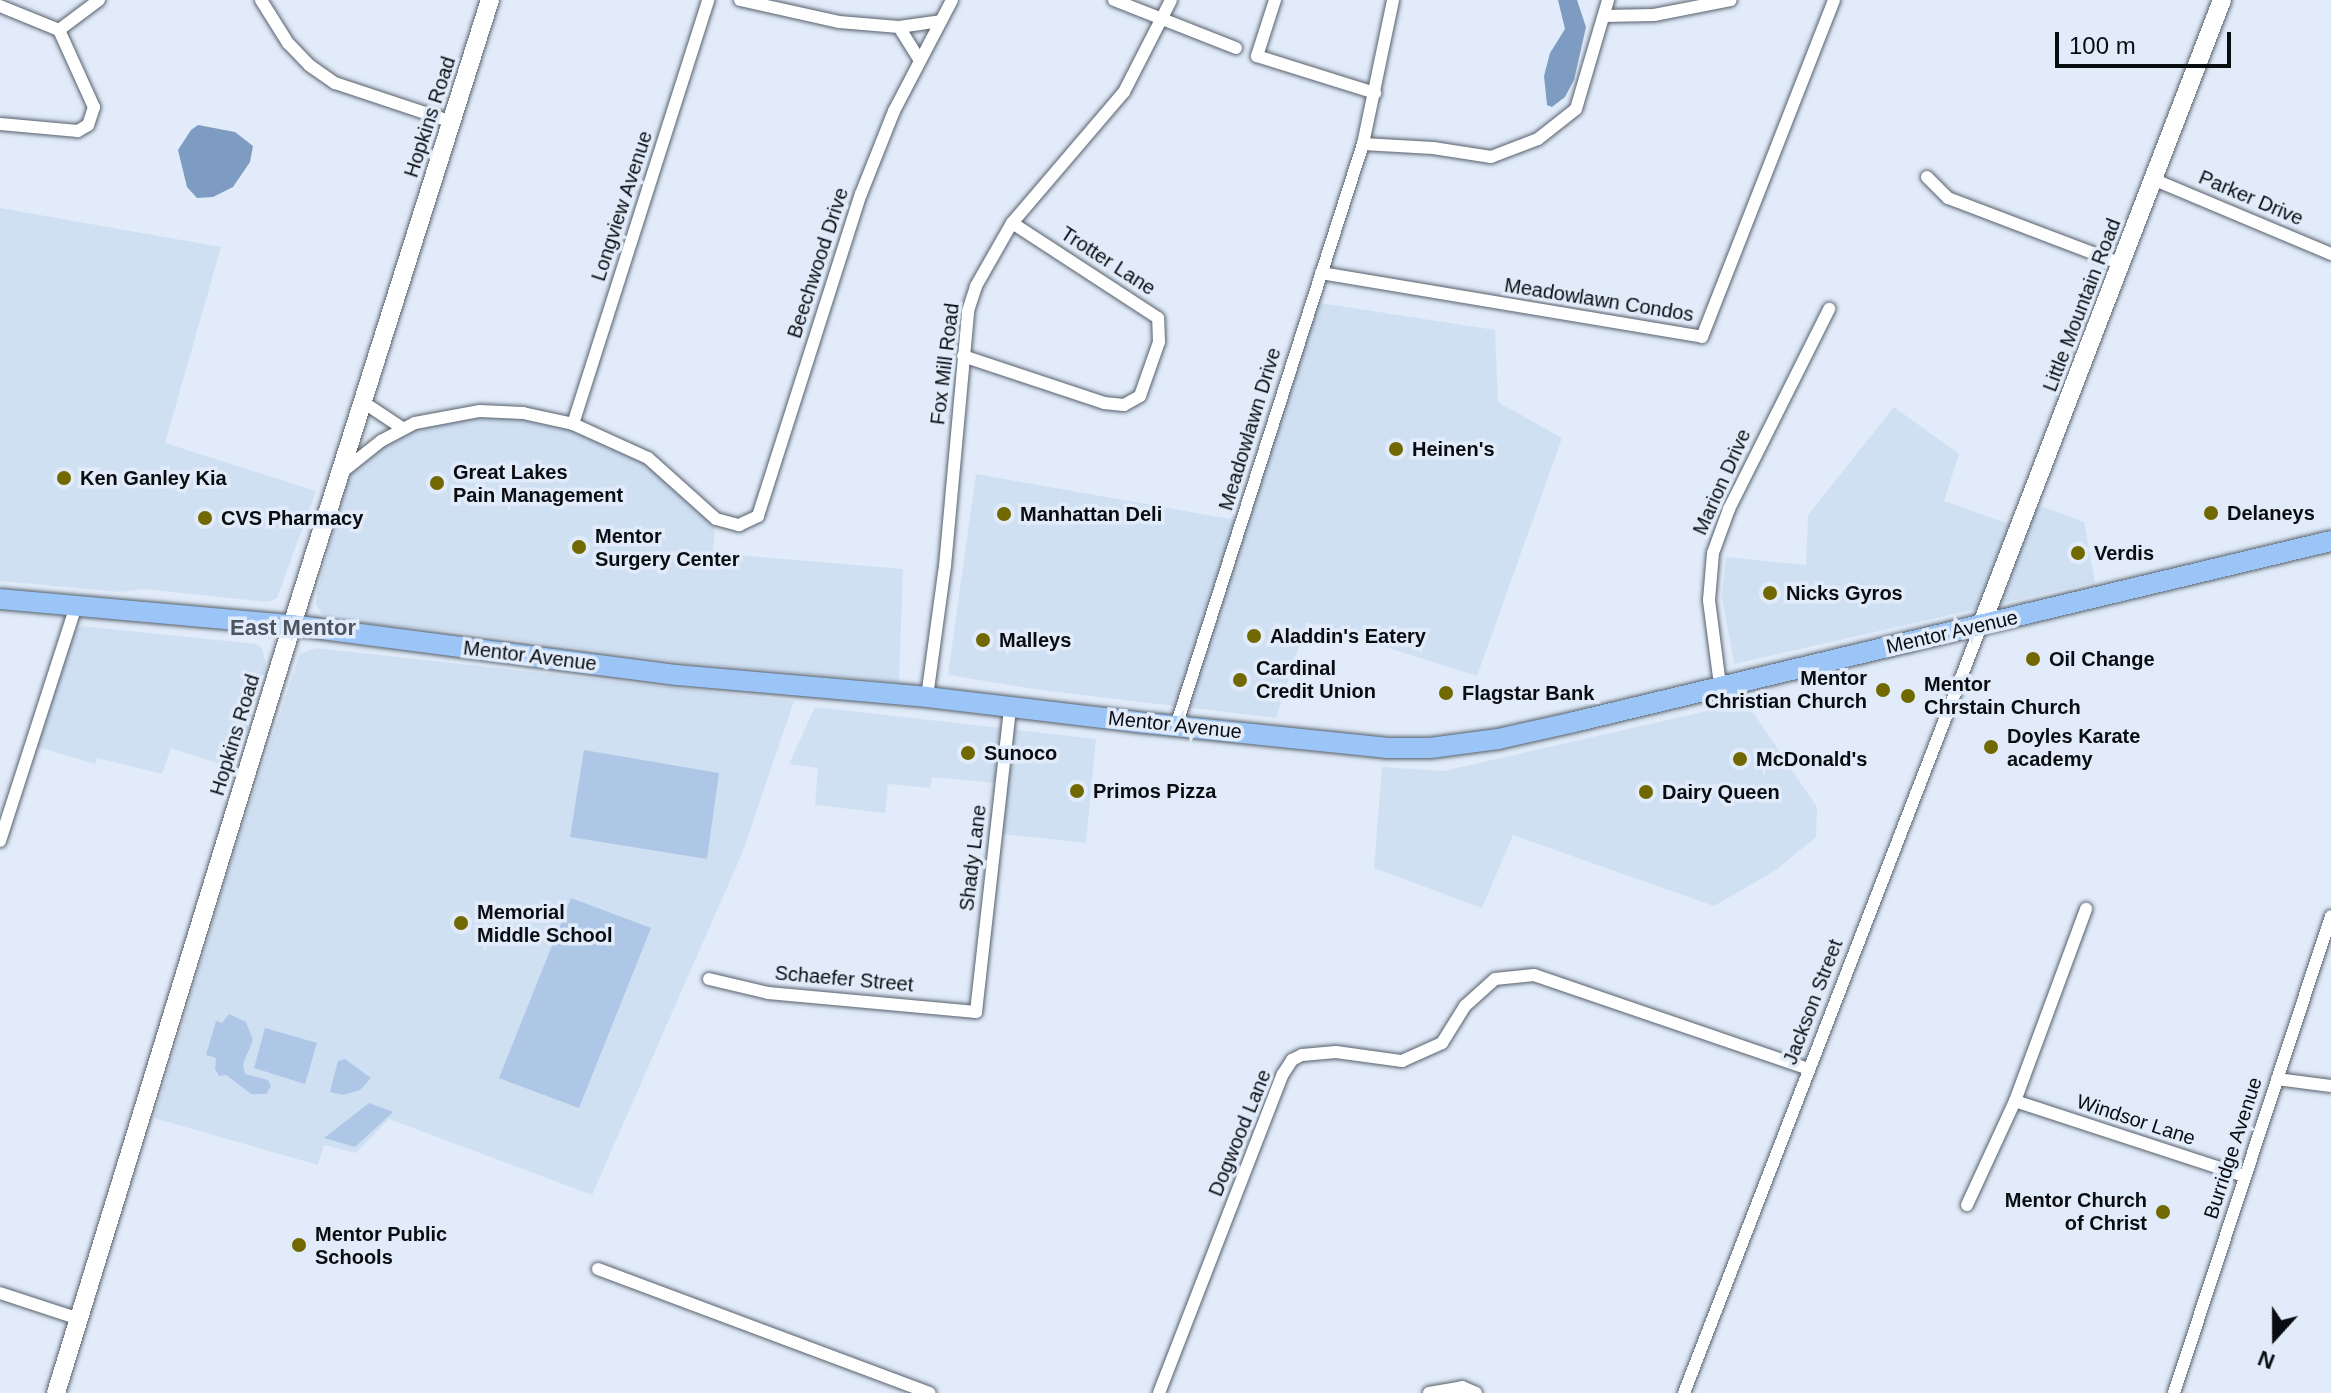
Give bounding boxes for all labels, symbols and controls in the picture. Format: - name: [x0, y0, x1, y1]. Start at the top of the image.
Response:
- scale bar: [2059, 16, 2235, 66]
- text: 100 m: [2069, 32, 2136, 59]
- street label: Hopkins Road: [399, 54, 461, 180]
- street label: Longview Avenue: [586, 127, 658, 285]
- street label: Parker Drive: [2195, 165, 2307, 231]
- street label: Beechwood Drive: [782, 185, 854, 341]
- street label: Little Mountain Road: [2038, 215, 2126, 395]
- street label: Trotter Lane: [1056, 221, 1160, 301]
- street label: Meadowlawn Condos: [1503, 273, 1695, 327]
- street label: Fox Mill Road: [926, 302, 964, 426]
- street label: Meadowlawn Drive: [1214, 345, 1286, 513]
- street label: Marion Drive: [1688, 425, 1756, 539]
- place label: Heinen's: [1412, 437, 1495, 461]
- marker: Heinen's: [1387, 440, 1405, 458]
- place label: Great Lakes Pain Management: [453, 460, 623, 507]
- place label: Ken Ganley Kia: [80, 466, 227, 490]
- marker: Ken Ganley Kia: [55, 469, 73, 487]
- marker: Great Lakes Pain Management: [428, 474, 446, 492]
- place label: Delaneys: [2227, 501, 2315, 525]
- place label: Manhattan Deli: [1020, 502, 1162, 526]
- marker: Delaneys: [2202, 504, 2220, 522]
- marker: Manhattan Deli: [995, 505, 1013, 523]
- place label: CVS Pharmacy: [221, 506, 363, 530]
- marker: CVS Pharmacy: [196, 509, 214, 527]
- place label: Mentor Surgery Center: [595, 524, 739, 571]
- marker: Mentor Surgery Center: [570, 538, 588, 556]
- place label: Verdis: [2094, 541, 2154, 565]
- marker: Verdis: [2069, 544, 2087, 562]
- place label: Nicks Gyros: [1786, 581, 1903, 605]
- marker: Nicks Gyros: [1761, 584, 1779, 602]
- street label: Mentor Avenue: [1883, 605, 2021, 659]
- district label: East Mentor: [230, 615, 356, 641]
- place label: Aladdin's Eatery: [1270, 624, 1426, 648]
- marker: Aladdin's Eatery: [1245, 627, 1263, 645]
- place label: Malleys: [999, 628, 1071, 652]
- marker: Malleys: [974, 631, 992, 649]
- street label: Mentor Avenue: [461, 636, 599, 676]
- place label: Oil Change: [2049, 647, 2155, 671]
- marker: Oil Change: [2024, 650, 2042, 668]
- place label: Cardinal Credit Union: [1256, 656, 1376, 703]
- place label: Mentor Christian Church: [1705, 666, 1867, 713]
- street label: Hopkins Road: [205, 671, 265, 799]
- marker: Cardinal Credit Union: [1231, 671, 1249, 689]
- place label: Mentor Chrstain Church: [1924, 672, 2081, 719]
- place label: Flagstar Bank: [1462, 681, 1594, 705]
- marker: Mentor Christian Church: [1874, 681, 1892, 699]
- marker: Flagstar Bank: [1437, 684, 1455, 702]
- marker: Mentor Chrstain Church: [1899, 687, 1917, 705]
- street label: Mentor Avenue: [1106, 706, 1244, 744]
- place label: Doyles Karate academy: [2007, 724, 2140, 771]
- marker: Doyles Karate academy: [1982, 738, 2000, 756]
- place label: Sunoco: [984, 741, 1057, 765]
- marker: Sunoco: [959, 744, 977, 762]
- place label: McDonald's: [1756, 747, 1867, 771]
- marker: McDonald's: [1731, 750, 1749, 768]
- place label: Primos Pizza: [1093, 779, 1216, 803]
- place label: Dairy Queen: [1662, 780, 1780, 804]
- marker: Primos Pizza: [1068, 782, 1086, 800]
- marker: Dairy Queen: [1637, 783, 1655, 801]
- street label: Shady Lane: [955, 804, 991, 912]
- place label: Memorial Middle School: [477, 900, 613, 947]
- marker: Memorial Middle School: [452, 914, 470, 932]
- street label: Jackson Street: [1778, 936, 1848, 1068]
- street label: Schaefer Street: [774, 961, 914, 997]
- street label: Dogwood Lane: [1204, 1066, 1276, 1200]
- street label: Burridge Avenue: [2199, 1074, 2267, 1222]
- street label: Windsor Lane: [2074, 1090, 2198, 1150]
- place label: Mentor Church of Christ: [2005, 1188, 2147, 1235]
- marker: Mentor Church of Christ: [2154, 1203, 2172, 1221]
- place label: Mentor Public Schools: [315, 1222, 447, 1269]
- marker: Mentor Public Schools: [290, 1236, 308, 1254]
- north arrow: [2235, 1297, 2315, 1377]
- text: N: [2254, 1345, 2278, 1374]

